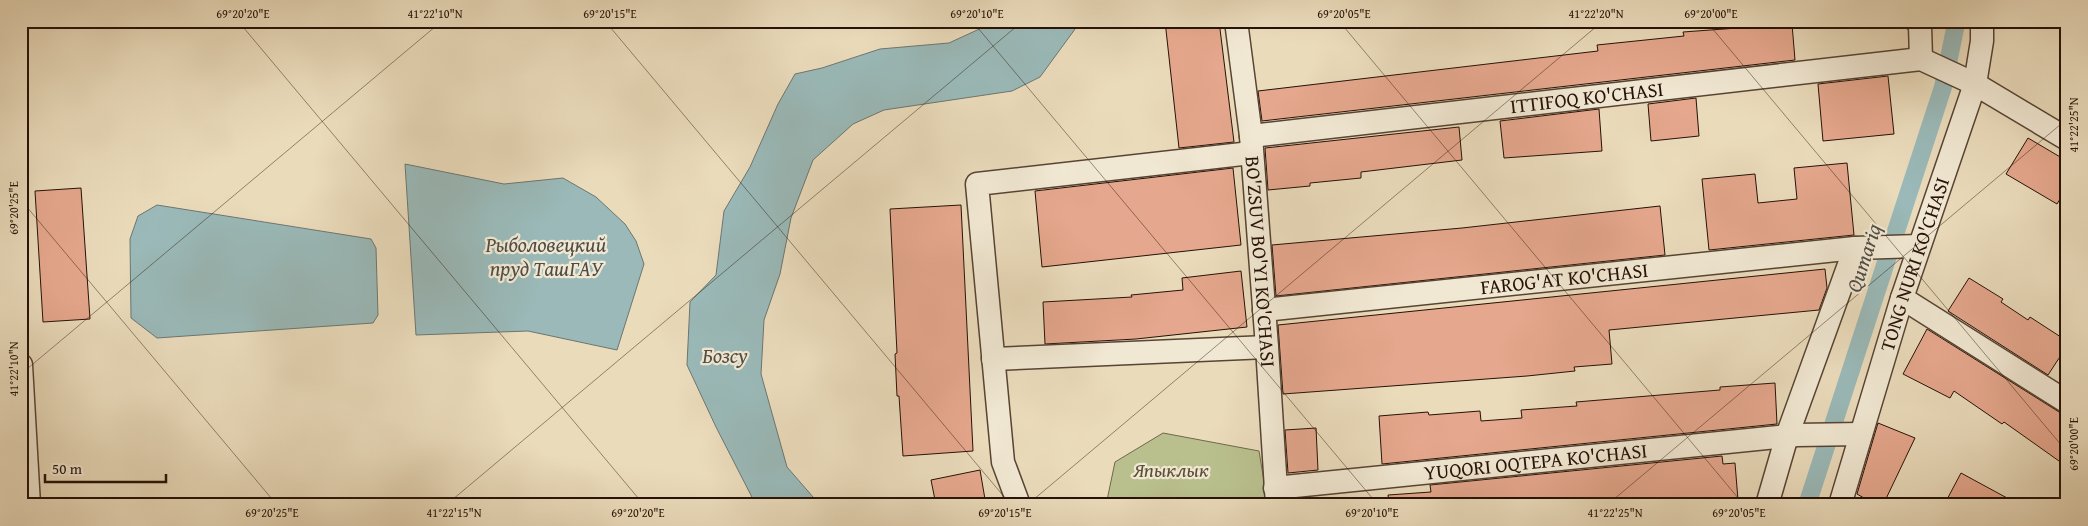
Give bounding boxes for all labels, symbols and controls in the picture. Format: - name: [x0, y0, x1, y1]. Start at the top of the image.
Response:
- text: 69°20'20"E: [216, 5, 270, 22]
- text: 41°22'10"N: [407, 5, 463, 22]
- text: 69°20'15"E: [583, 5, 637, 22]
- text: 69°20'10"E: [950, 5, 1004, 22]
- text: 69°20'05"E: [1317, 5, 1371, 22]
- text: 41°22'20"N: [1568, 5, 1624, 22]
- text: 69°20'00"E: [1684, 5, 1738, 22]
- street label: ITTIFOQ KO'CHASI: [1509, 74, 1665, 120]
- text: 41°22'25"N: [2065, 97, 2082, 153]
- street label: BO'ZSUV BO'YI KO'CHASI: [1239, 155, 1283, 368]
- street label: TONG NURI KO'CHASI: [1872, 173, 1956, 355]
- text: 69°20'25"E: [5, 181, 22, 235]
- water label: Qumariq: [1838, 219, 1889, 296]
- water label: Рыболовецкий пруд ТашГАУ: [485, 229, 607, 284]
- street label: FAROG'AT KO'CHASI: [1479, 255, 1650, 301]
- water label: Бозсу: [702, 340, 748, 371]
- text: 41°22'10"N: [5, 341, 22, 397]
- text: 69°20'00"E: [2065, 417, 2082, 471]
- street label: YUQORI OQTEPA KO'CHASI: [1423, 435, 1649, 487]
- scale bar: [45, 451, 166, 483]
- park label: Япыклык: [1132, 455, 1209, 484]
- text: 50 m: [52, 458, 83, 479]
- text: 69°20'25"E: [245, 504, 299, 521]
- text: 41°22'15"N: [426, 504, 482, 521]
- text: 69°20'20"E: [611, 504, 665, 521]
- text: 69°20'15"E: [978, 504, 1032, 521]
- text: 69°20'10"E: [1345, 504, 1399, 521]
- text: 41°22'25"N: [1587, 504, 1643, 521]
- text: 69°20'05"E: [1712, 504, 1766, 521]

